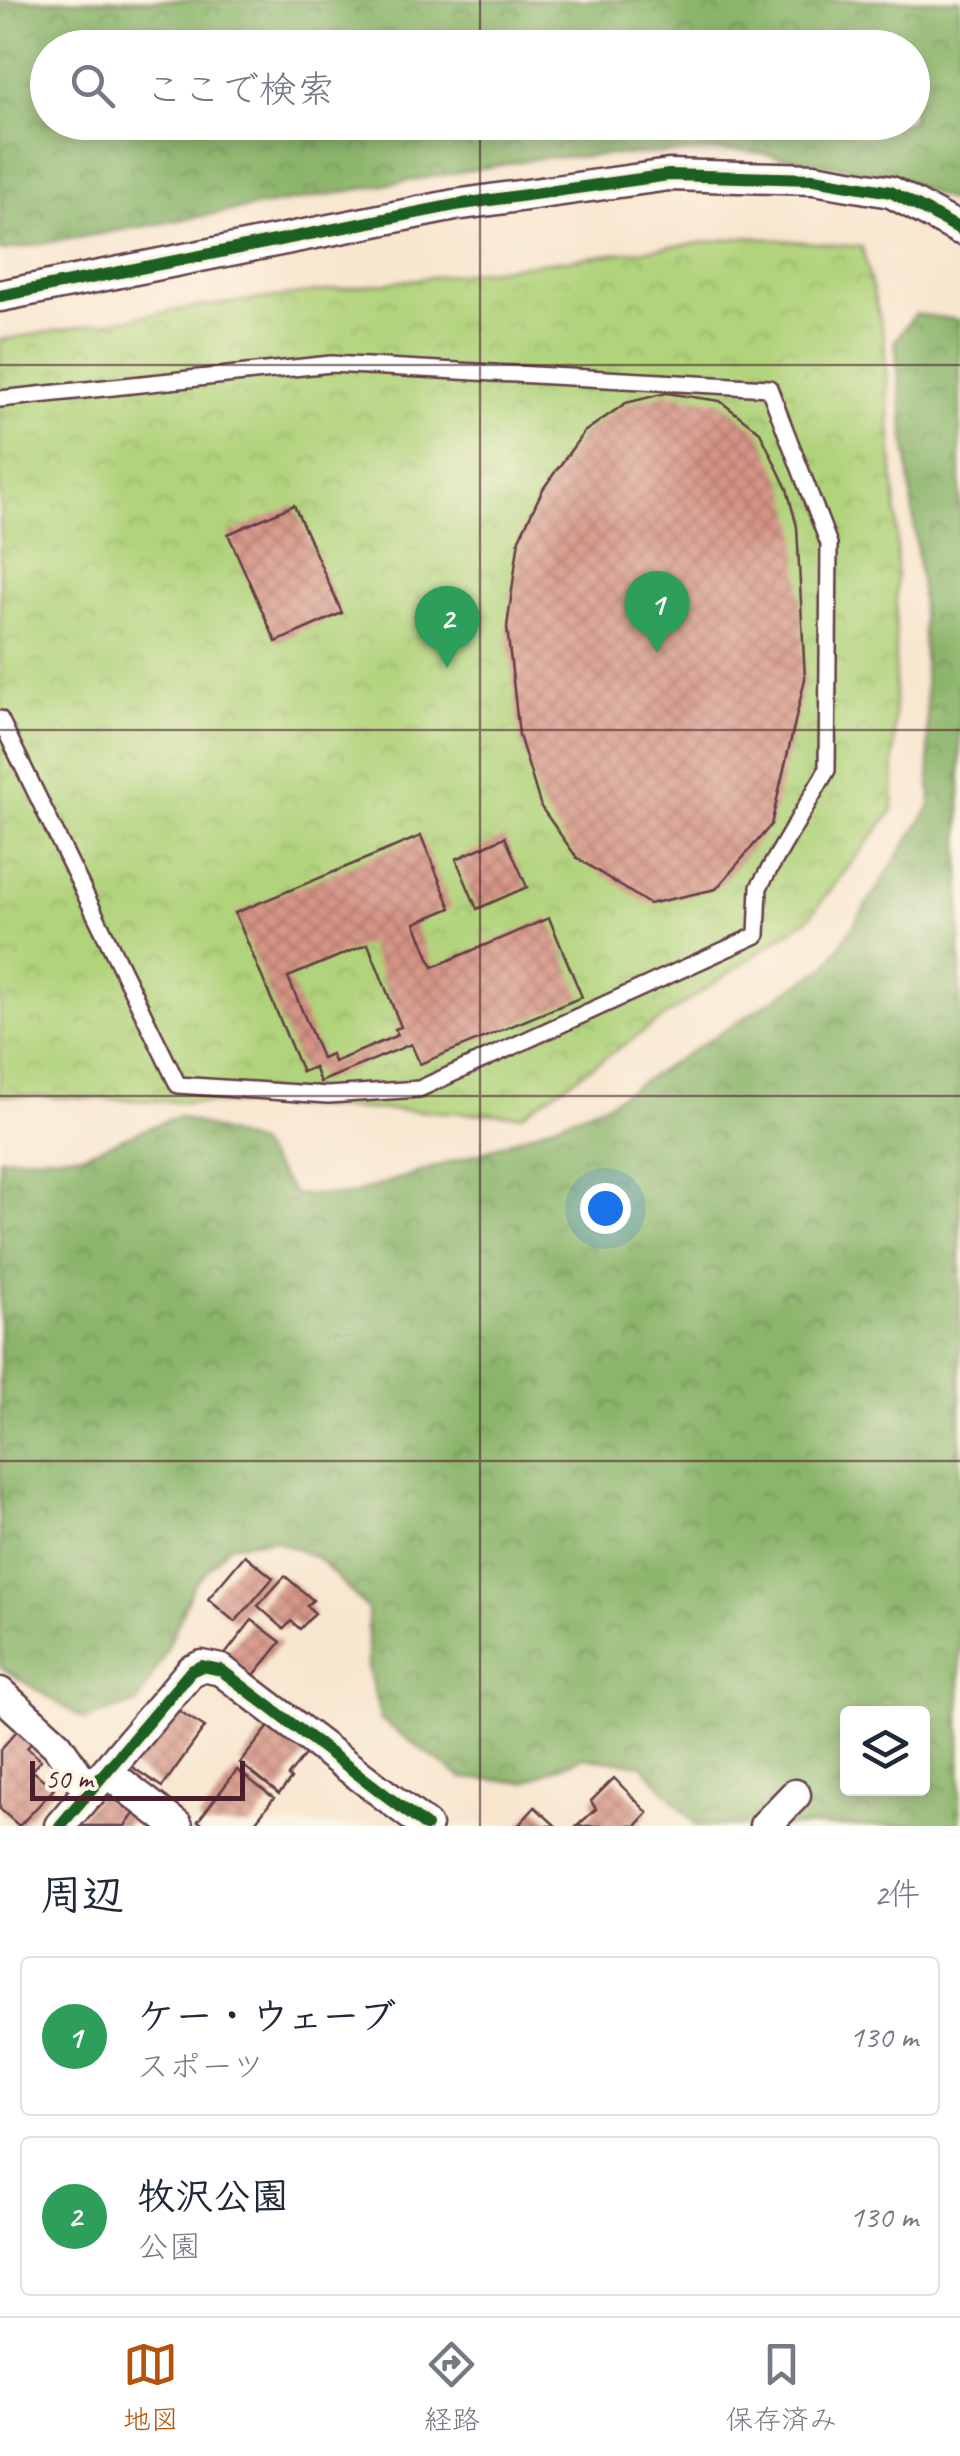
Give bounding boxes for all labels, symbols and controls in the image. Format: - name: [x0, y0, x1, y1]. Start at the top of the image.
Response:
- search box: [30, 30, 930, 140]
- icon: search: [65, 58, 120, 113]
- text: ここで検索: [145, 66, 335, 113]
- pin: 1: [624, 570, 690, 653]
- pin: 2: [414, 586, 480, 668]
- your location: [580, 1183, 631, 1234]
- map controls: [840, 1706, 930, 1796]
- button: layers: [840, 1706, 930, 1796]
- scale bar: [30, 1756, 245, 1800]
- text: 50 m: [45, 1761, 93, 1796]
- text: 周辺: [40, 1869, 124, 1922]
- text: 2件: [874, 1874, 920, 1915]
- text: ケー・ウェーブ: [137, 1993, 396, 2040]
- text: 1: [67, 2016, 82, 2057]
- text: 130 m: [849, 2016, 918, 2057]
- text: スポーツ: [137, 2046, 264, 2087]
- text: 牧沢公園: [137, 2173, 289, 2220]
- text: 2: [67, 2196, 82, 2237]
- text: 130 m: [849, 2196, 918, 2237]
- text: 公園: [137, 2226, 201, 2267]
- tab: 地図: [123, 2337, 179, 2437]
- tab: 経路: [424, 2337, 480, 2437]
- tab: 保存済み: [725, 2337, 837, 2437]

